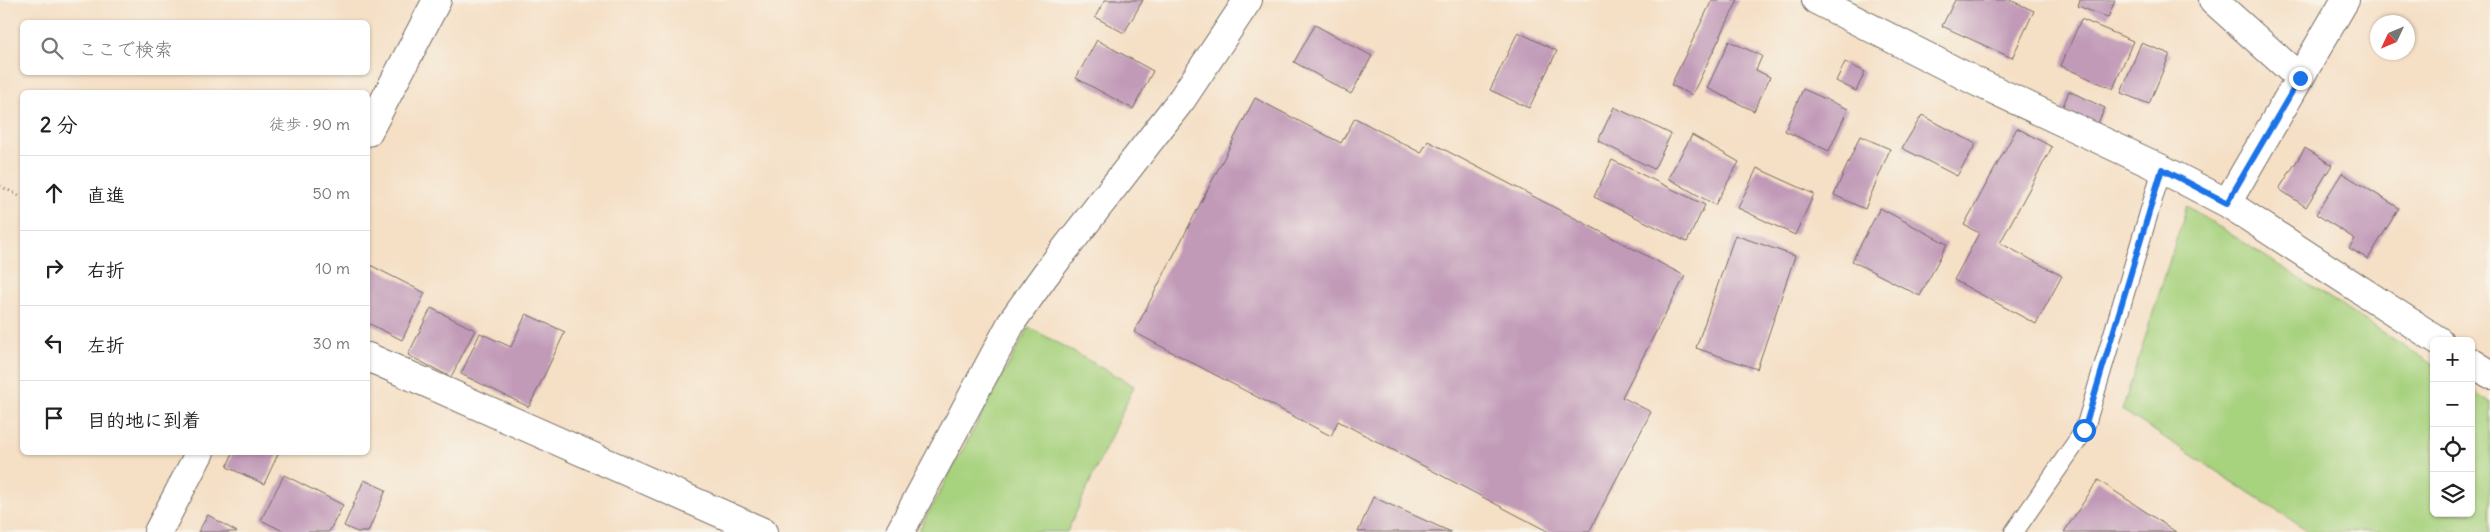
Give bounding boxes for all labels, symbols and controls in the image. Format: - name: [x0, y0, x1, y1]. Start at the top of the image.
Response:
- north arrow: [2370, 15, 2415, 60]
- search box: [20, 20, 370, 75]
- icon: search: [38, 34, 66, 62]
- text: ここで検索: [78, 37, 173, 61]
- route end: [2289, 67, 2312, 90]
- text: 2 分: [40, 111, 78, 138]
- text: 徒歩 · 90 m: [269, 114, 350, 134]
- icon: ahead: [40, 179, 68, 207]
- text: 直進: [87, 183, 125, 207]
- text: 50 m: [312, 183, 350, 203]
- icon: right: [40, 254, 68, 282]
- text: 右折: [87, 258, 125, 282]
- text: 10 m: [315, 258, 350, 278]
- icon: left: [40, 329, 68, 357]
- text: 左折: [87, 333, 125, 357]
- text: 30 m: [313, 333, 350, 353]
- map controls: [2430, 337, 2475, 517]
- button: +: [2430, 337, 2475, 382]
- button: −: [2430, 382, 2475, 427]
- icon: arrive: [40, 404, 68, 432]
- text: 目的地に到着: [87, 408, 201, 432]
- route start: [2073, 419, 2096, 442]
- button: locate: [2430, 427, 2475, 472]
- button: layers: [2430, 472, 2475, 517]

